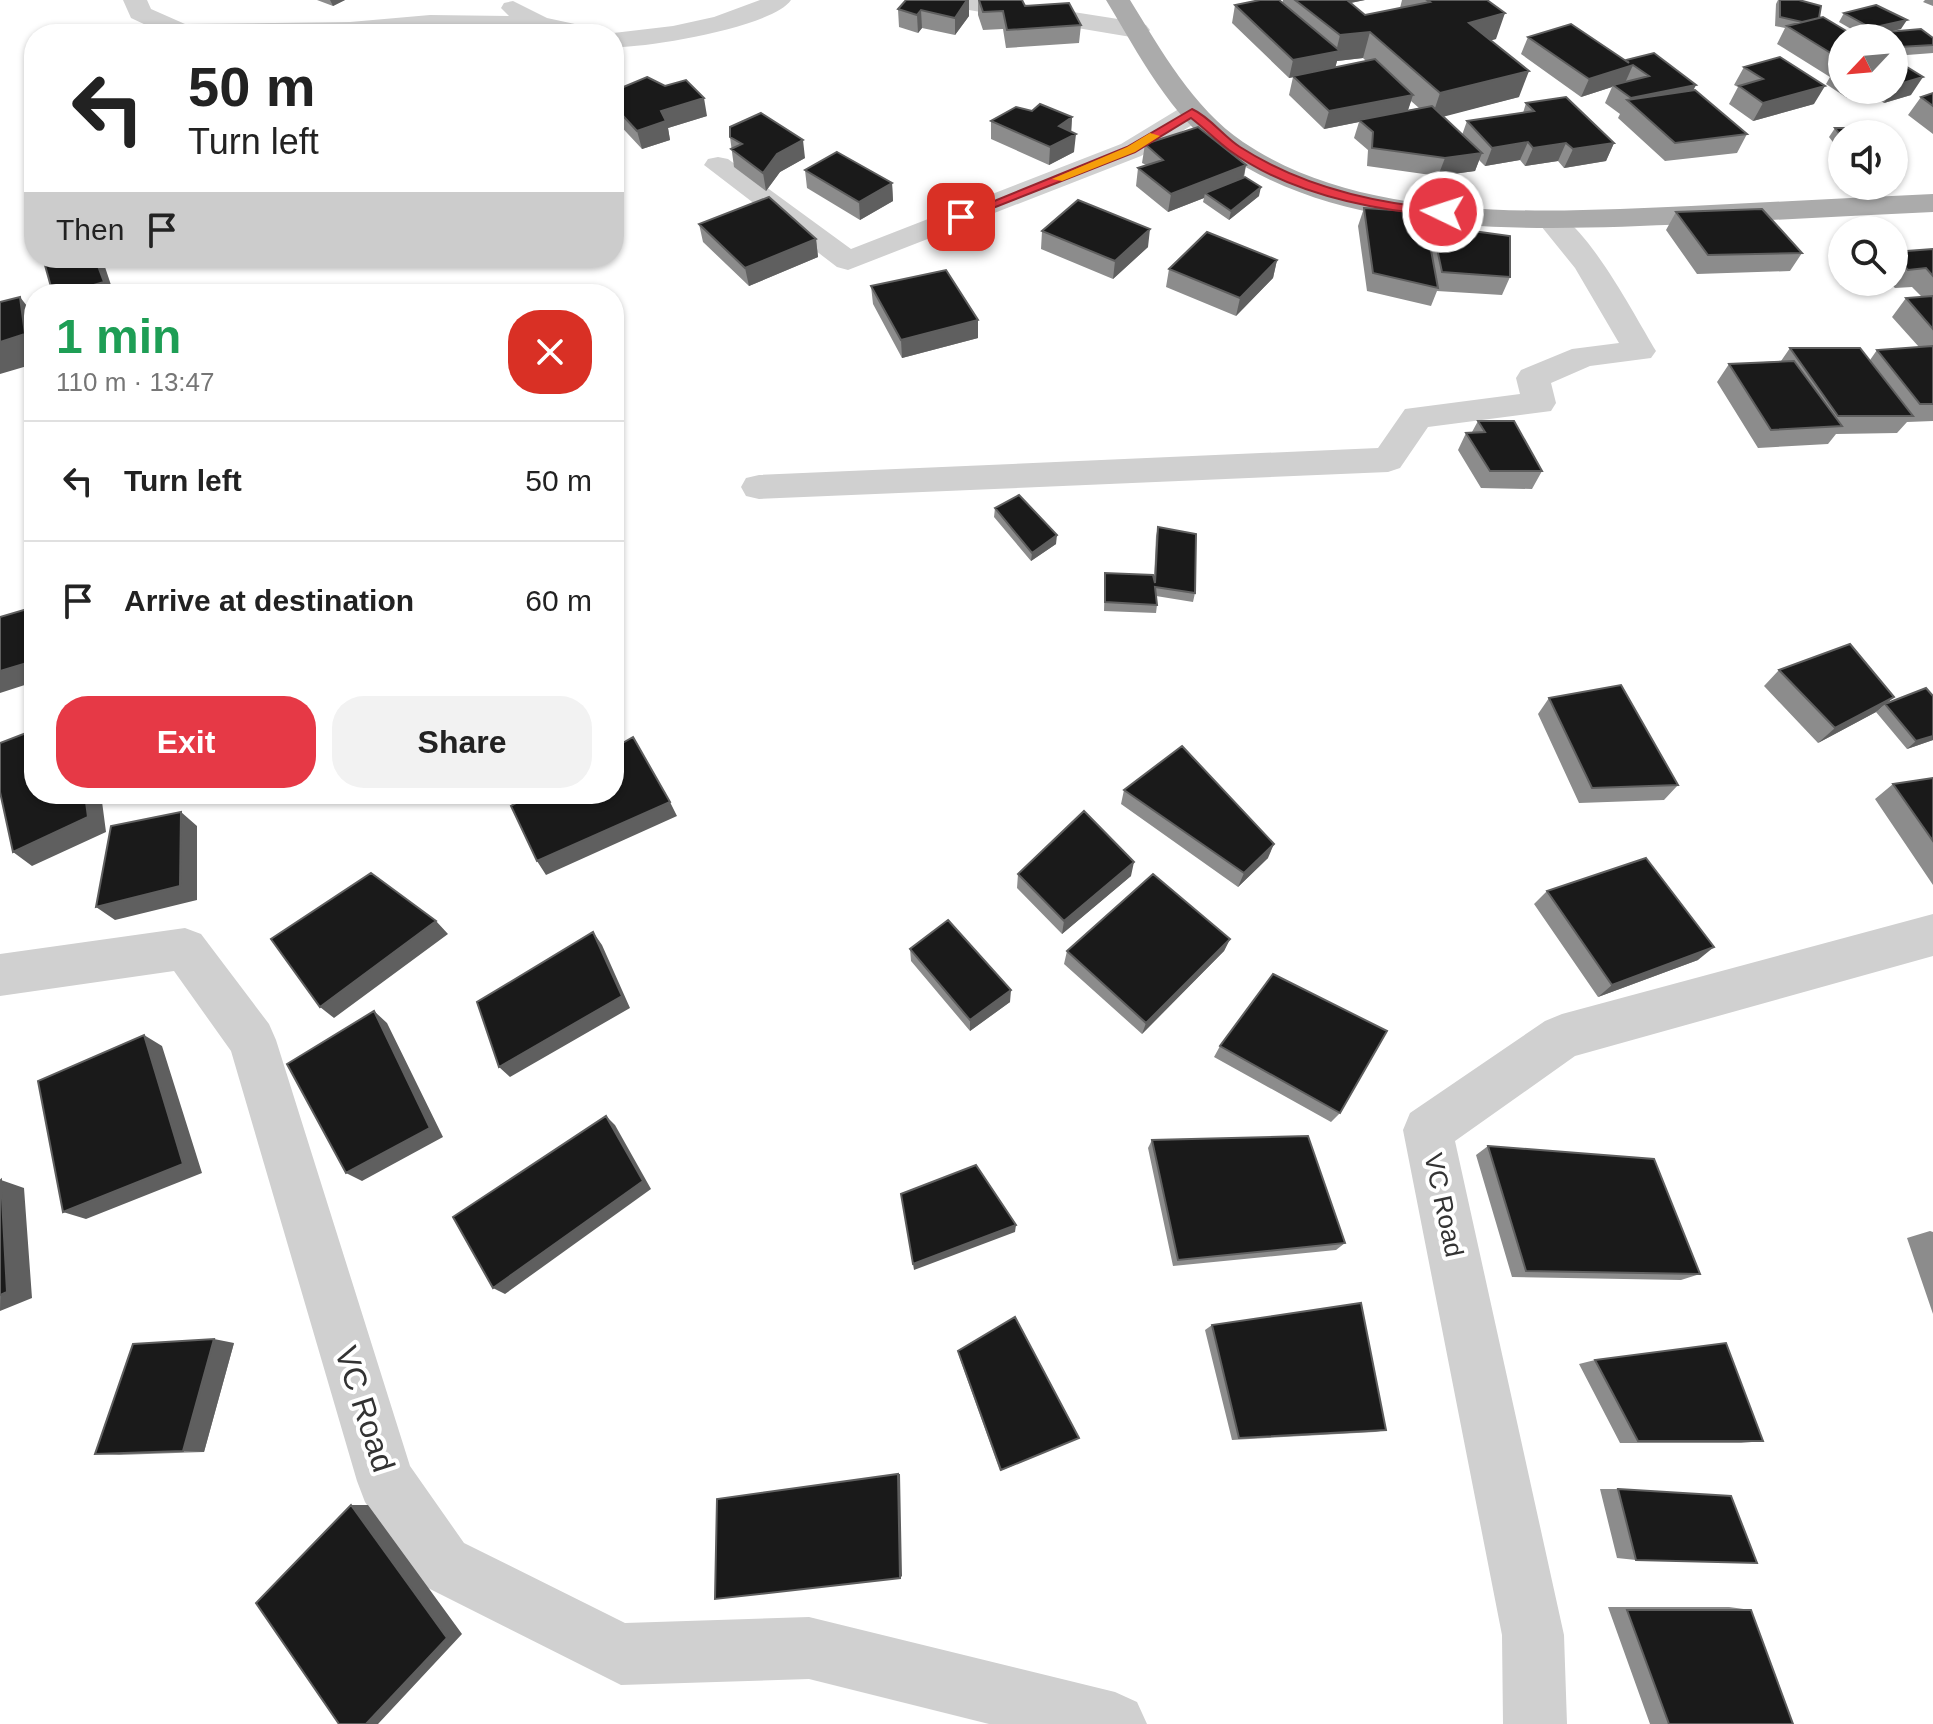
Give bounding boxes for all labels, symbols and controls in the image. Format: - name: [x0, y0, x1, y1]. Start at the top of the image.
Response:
- north arrow: [1828, 24, 1908, 104]
- map controls: [1828, 24, 1908, 296]
- text: 50 m: [188, 55, 316, 118]
- icon: left: [56, 56, 160, 160]
- button: sound: [1828, 120, 1908, 200]
- text: Turn left: [188, 121, 319, 162]
- position arrow: [1401, 170, 1485, 254]
- pin: [927, 183, 995, 251]
- icon: arrive: [939, 195, 983, 239]
- icon: arrive: [140, 208, 184, 252]
- text: Then: [56, 213, 124, 246]
- button: search: [1828, 216, 1908, 296]
- text: 1 min: [56, 310, 181, 363]
- button: close: [508, 310, 592, 394]
- text: 110 m · 13:47: [56, 367, 215, 397]
- icon: left: [56, 459, 100, 503]
- text: Turn left: [124, 464, 242, 497]
- text: 50 m: [525, 464, 592, 497]
- icon: arrive: [56, 579, 100, 623]
- text: Arrive at destination: [124, 584, 414, 617]
- text: 60 m: [525, 584, 592, 617]
- button: Exit: [56, 696, 316, 788]
- button: Share: [332, 696, 592, 788]
- street label: VC Road: [1418, 1150, 1470, 1260]
- street label: VC Road: [328, 1342, 402, 1476]

